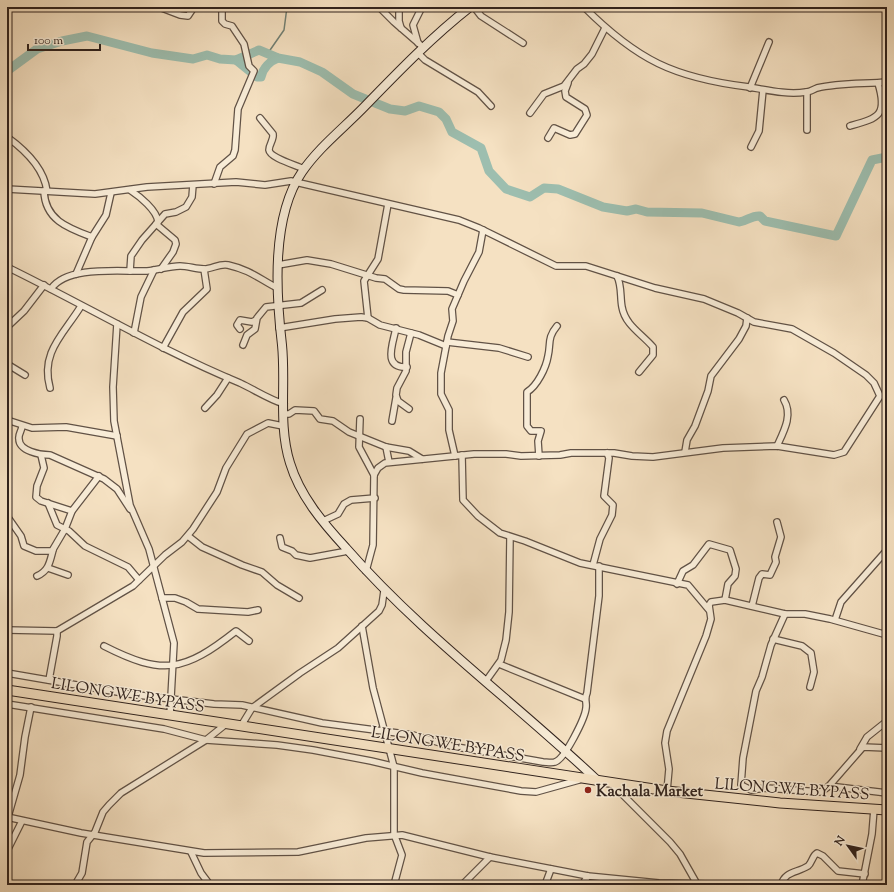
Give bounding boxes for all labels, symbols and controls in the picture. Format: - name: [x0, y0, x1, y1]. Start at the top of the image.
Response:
- scale bar: [28, 26, 100, 52]
- text: 100 m: [34, 32, 63, 50]
- street label: LILONGWE BYPASS: [49, 673, 206, 720]
- street label: LILONGWE BYPASS: [369, 722, 526, 769]
- street label: LILONGWE BYPASS: [714, 774, 870, 807]
- place label: Kachala Market: [596, 781, 703, 804]
- marker: Kachala Market: [583, 785, 593, 795]
- north arrow: [828, 826, 868, 866]
- text: N: [831, 833, 850, 850]

